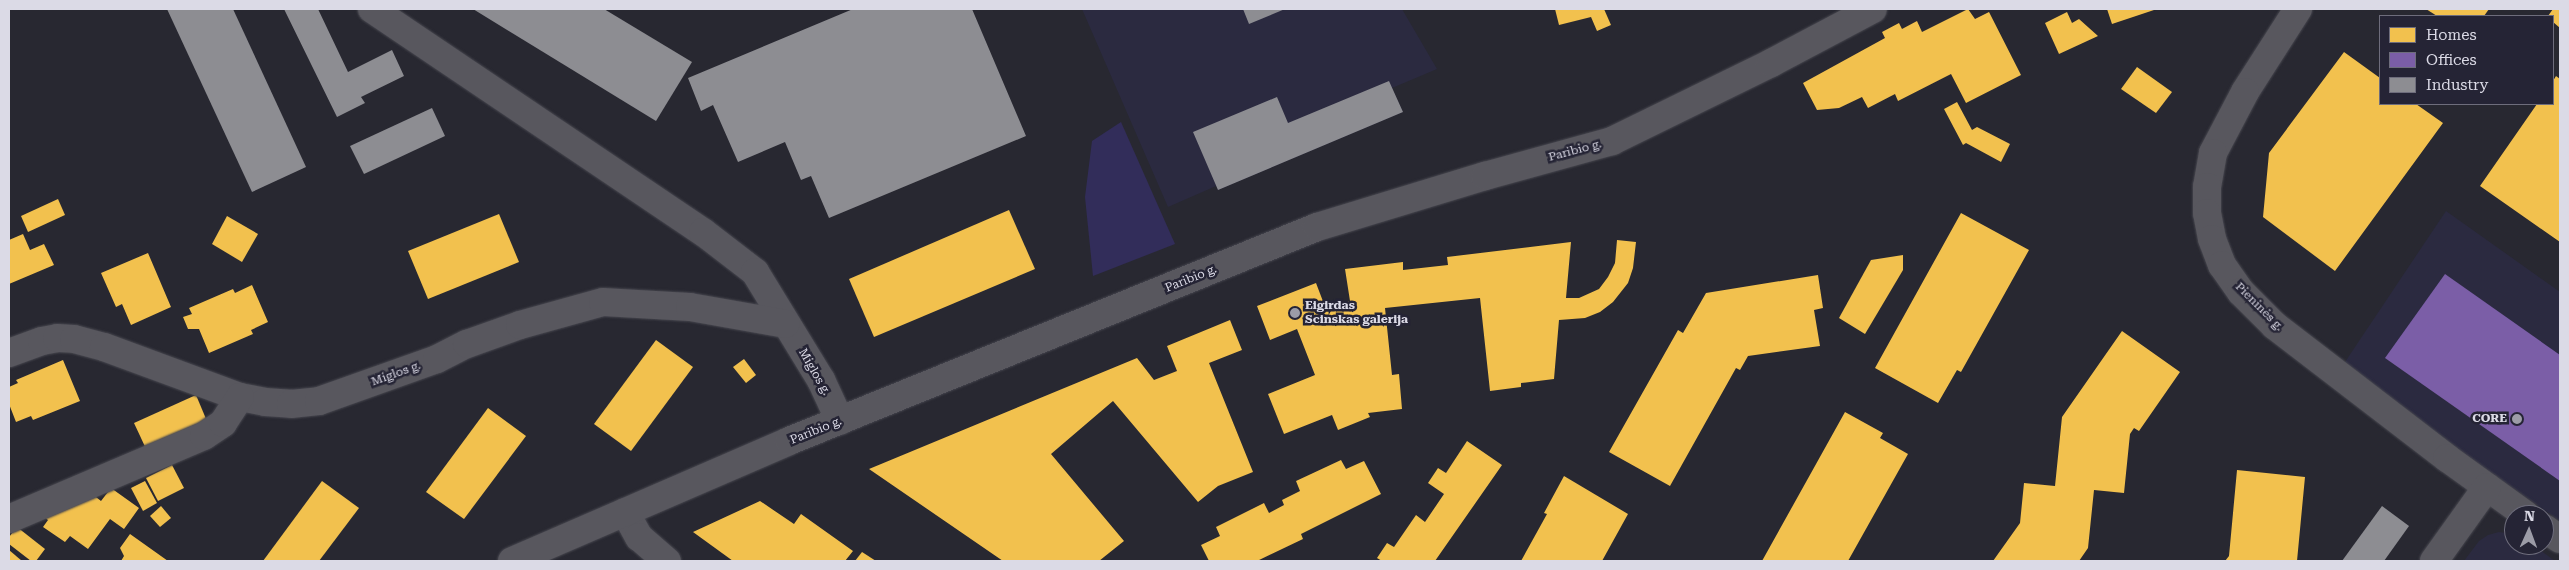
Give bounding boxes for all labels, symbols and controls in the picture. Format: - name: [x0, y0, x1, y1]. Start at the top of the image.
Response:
- legend: [2379, 15, 2554, 105]
- text: Homes: [2426, 26, 2477, 44]
- text: Offices: [2426, 51, 2477, 69]
- text: Industry: [2426, 76, 2488, 94]
- street label: Paribio g.: [1547, 137, 1603, 165]
- street label: Paribio g.: [1163, 262, 1219, 296]
- street label: Pieninės g.: [2232, 280, 2286, 334]
- place label: Eigirdas Scinskas galerija: [1305, 299, 1408, 327]
- marker: Eigirdas Scinskas galerija: [1289, 307, 1301, 319]
- street label: Miglos g.: [795, 346, 833, 398]
- street label: Miglos g.: [369, 358, 423, 390]
- place label: CORE: [2472, 412, 2507, 426]
- marker: CORE: [2511, 413, 2523, 425]
- street label: Paribio g.: [788, 414, 844, 448]
- north arrow: [2504, 505, 2554, 555]
- text: N: [2524, 508, 2535, 524]

